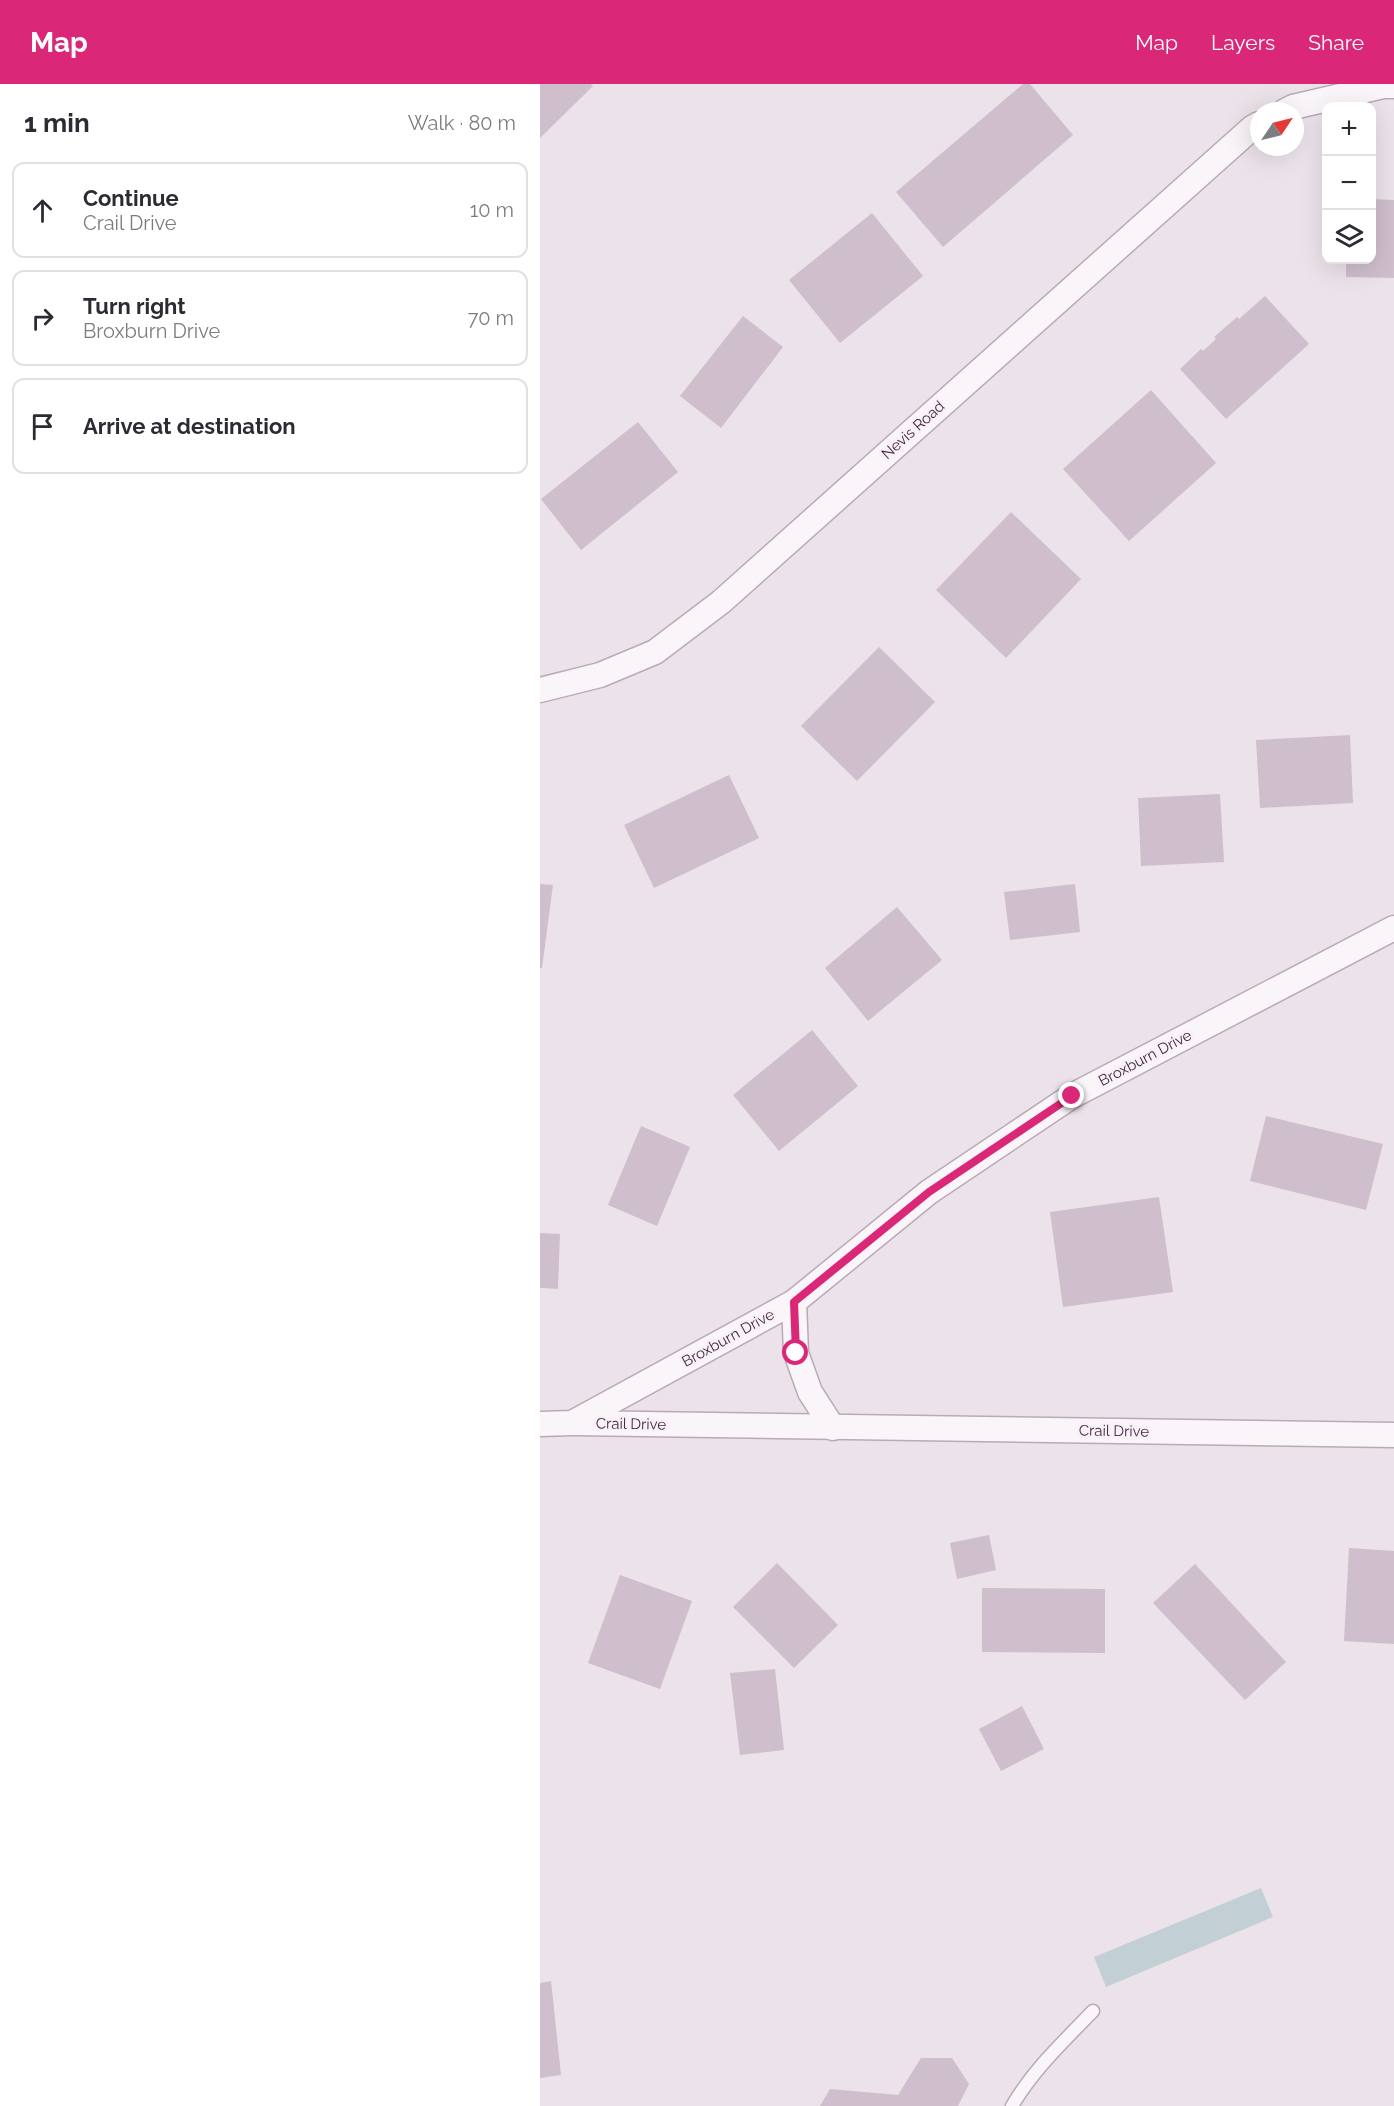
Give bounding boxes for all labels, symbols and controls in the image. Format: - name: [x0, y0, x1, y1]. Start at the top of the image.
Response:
- text: Map: [30, 26, 88, 59]
- text: Map: [1135, 30, 1178, 55]
- text: Layers: [1211, 30, 1275, 55]
- text: Share: [1308, 30, 1364, 55]
- north arrow: [1250, 102, 1304, 156]
- map controls: [1322, 102, 1376, 264]
- button: +: [1322, 102, 1376, 156]
- text: 1 min: [24, 108, 90, 138]
- text: Walk · 80 m: [408, 111, 516, 135]
- button: −: [1322, 156, 1376, 210]
- text: Continue: [83, 185, 179, 211]
- icon: ahead: [26, 194, 59, 227]
- text: 10 m: [470, 198, 514, 222]
- button: layers: [1322, 210, 1376, 264]
- text: Crail Drive: [83, 211, 177, 235]
- text: Turn right: [83, 293, 186, 319]
- icon: right: [26, 302, 59, 335]
- text: 70 m: [468, 306, 514, 330]
- text: Broxburn Drive: [83, 319, 220, 343]
- street label: Nevis Road: [878, 397, 948, 463]
- icon: arrive: [26, 410, 59, 443]
- text: Arrive at destination: [83, 413, 296, 439]
- street label: Broxburn Drive: [1095, 1026, 1195, 1090]
- route end: [1058, 1082, 1084, 1108]
- street label: Broxburn Drive: [679, 1305, 778, 1371]
- route start: [782, 1339, 808, 1365]
- street label: Crail Drive: [596, 1414, 666, 1434]
- street label: Crail Drive: [1079, 1421, 1149, 1441]

